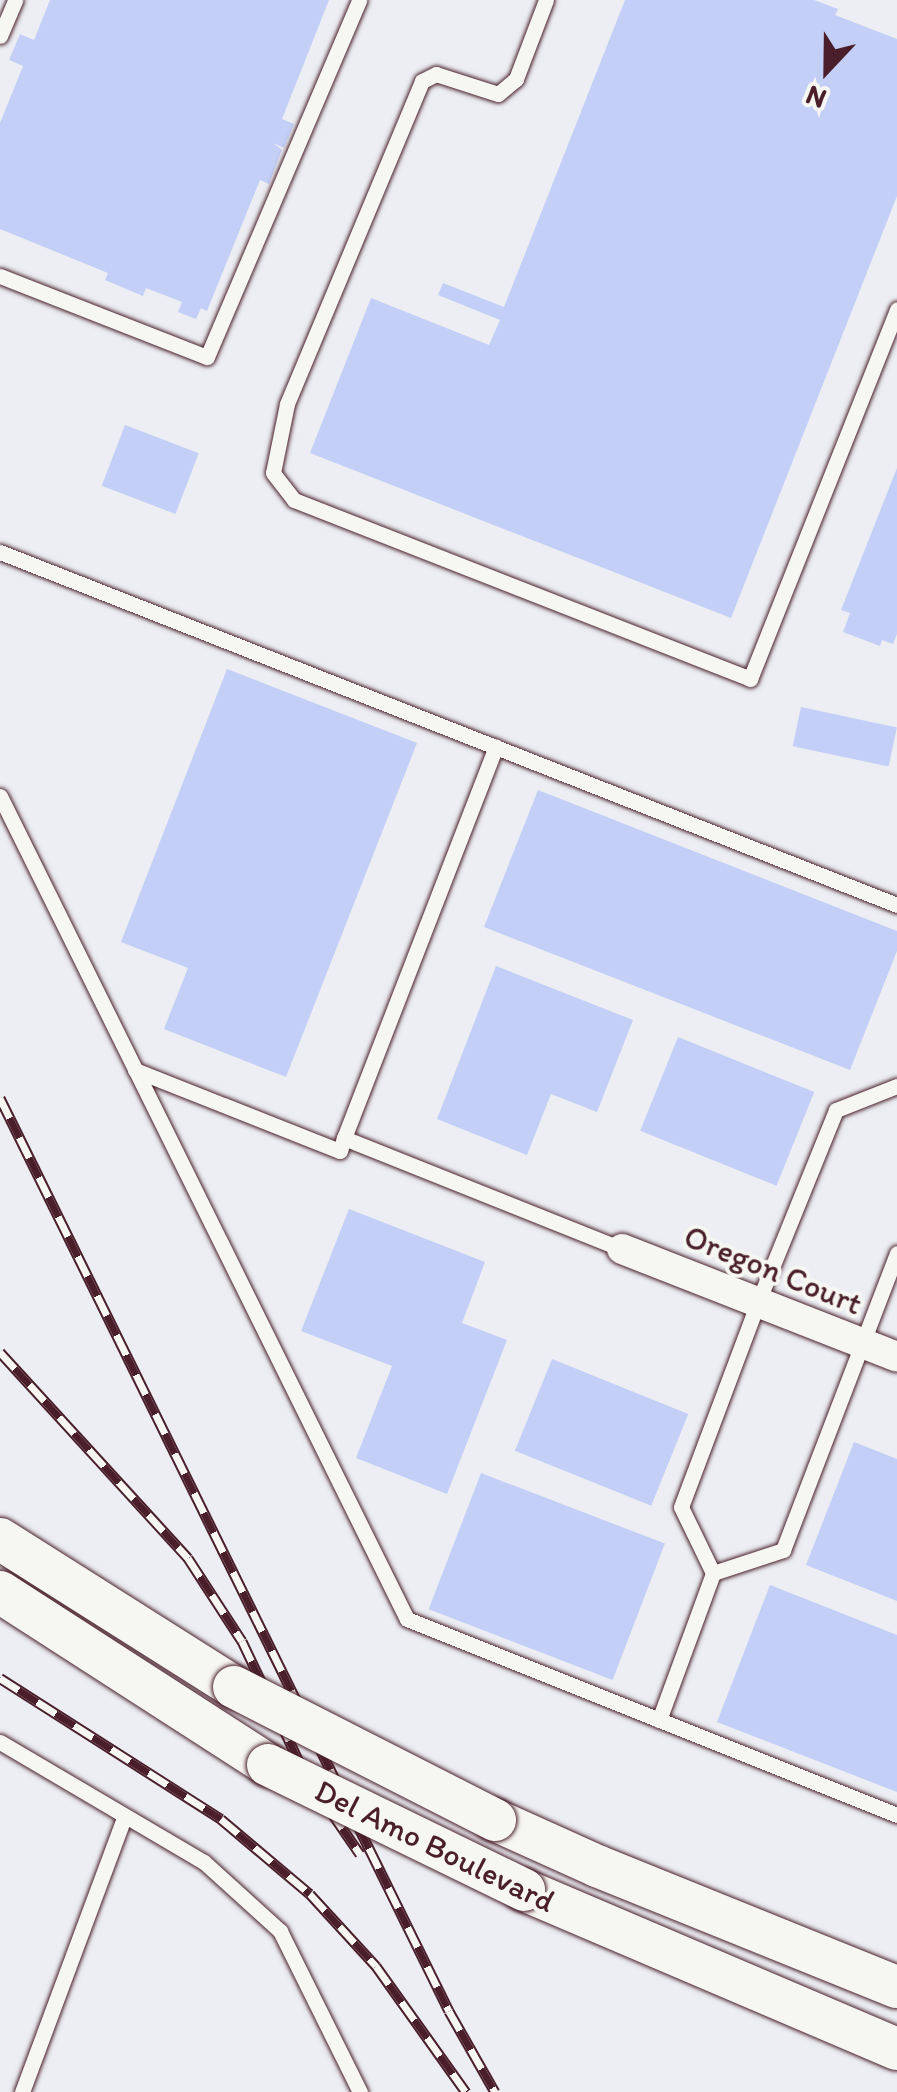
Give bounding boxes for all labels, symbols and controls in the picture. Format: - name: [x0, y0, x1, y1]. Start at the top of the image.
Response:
- north arrow: [777, 20, 877, 120]
- text: N: [801, 79, 831, 117]
- street label: Oregon Court: [679, 1217, 867, 1323]
- street label: Del Amo Boulevard: [308, 1771, 562, 1921]

